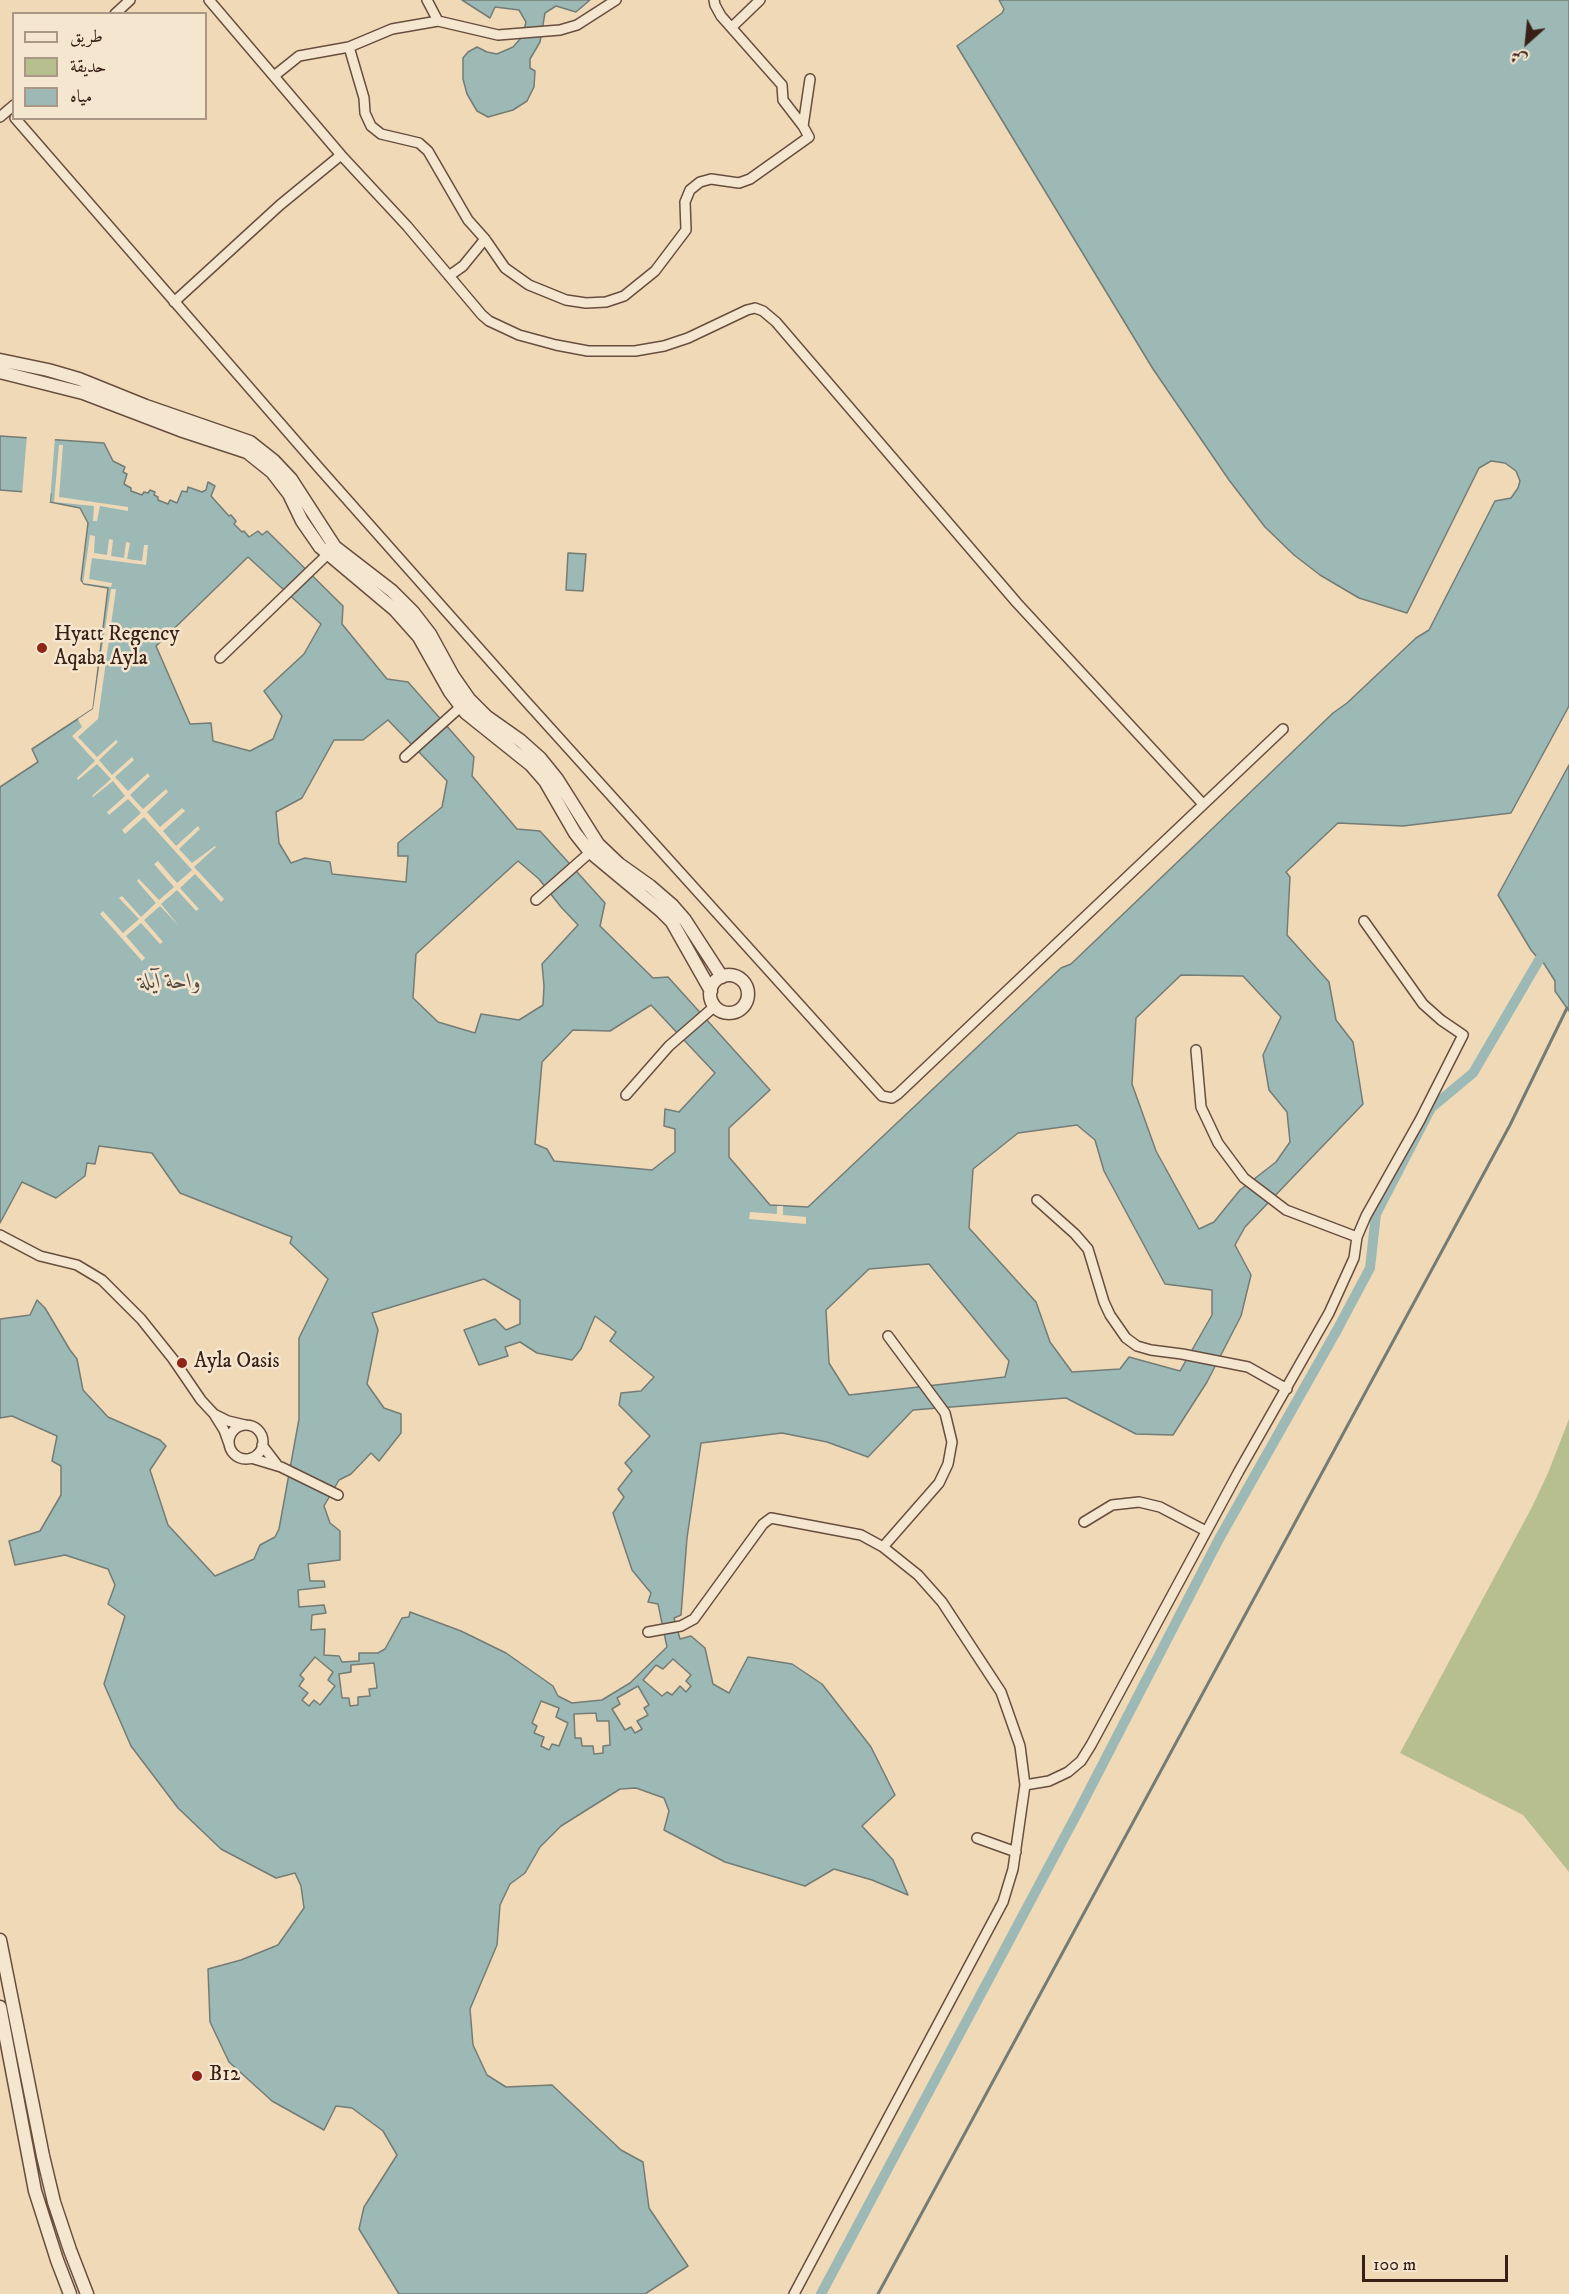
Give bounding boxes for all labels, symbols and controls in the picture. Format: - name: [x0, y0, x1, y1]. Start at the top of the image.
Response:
- legend: [12, 12, 207, 120]
- north arrow: [1497, 12, 1557, 72]
- text: طريق: [70, 26, 103, 48]
- text: ش: [1507, 46, 1530, 71]
- text: حديقة: [70, 56, 106, 78]
- text: مياه: [70, 86, 92, 108]
- place label: Hyatt Regency Aqaba Ayla: [54, 623, 179, 673]
- marker: Hyatt Regency Aqaba Ayla: [35, 641, 49, 655]
- water label: واحة آيلة: [139, 970, 201, 996]
- place label: Ayla Oasis: [194, 1350, 280, 1376]
- marker: Ayla Oasis: [175, 1356, 189, 1370]
- place label: B12: [209, 2063, 240, 2089]
- marker: B12: [190, 2069, 204, 2083]
- scale bar: [1365, 2243, 1510, 2281]
- text: 100 m: [1373, 2254, 1416, 2276]

